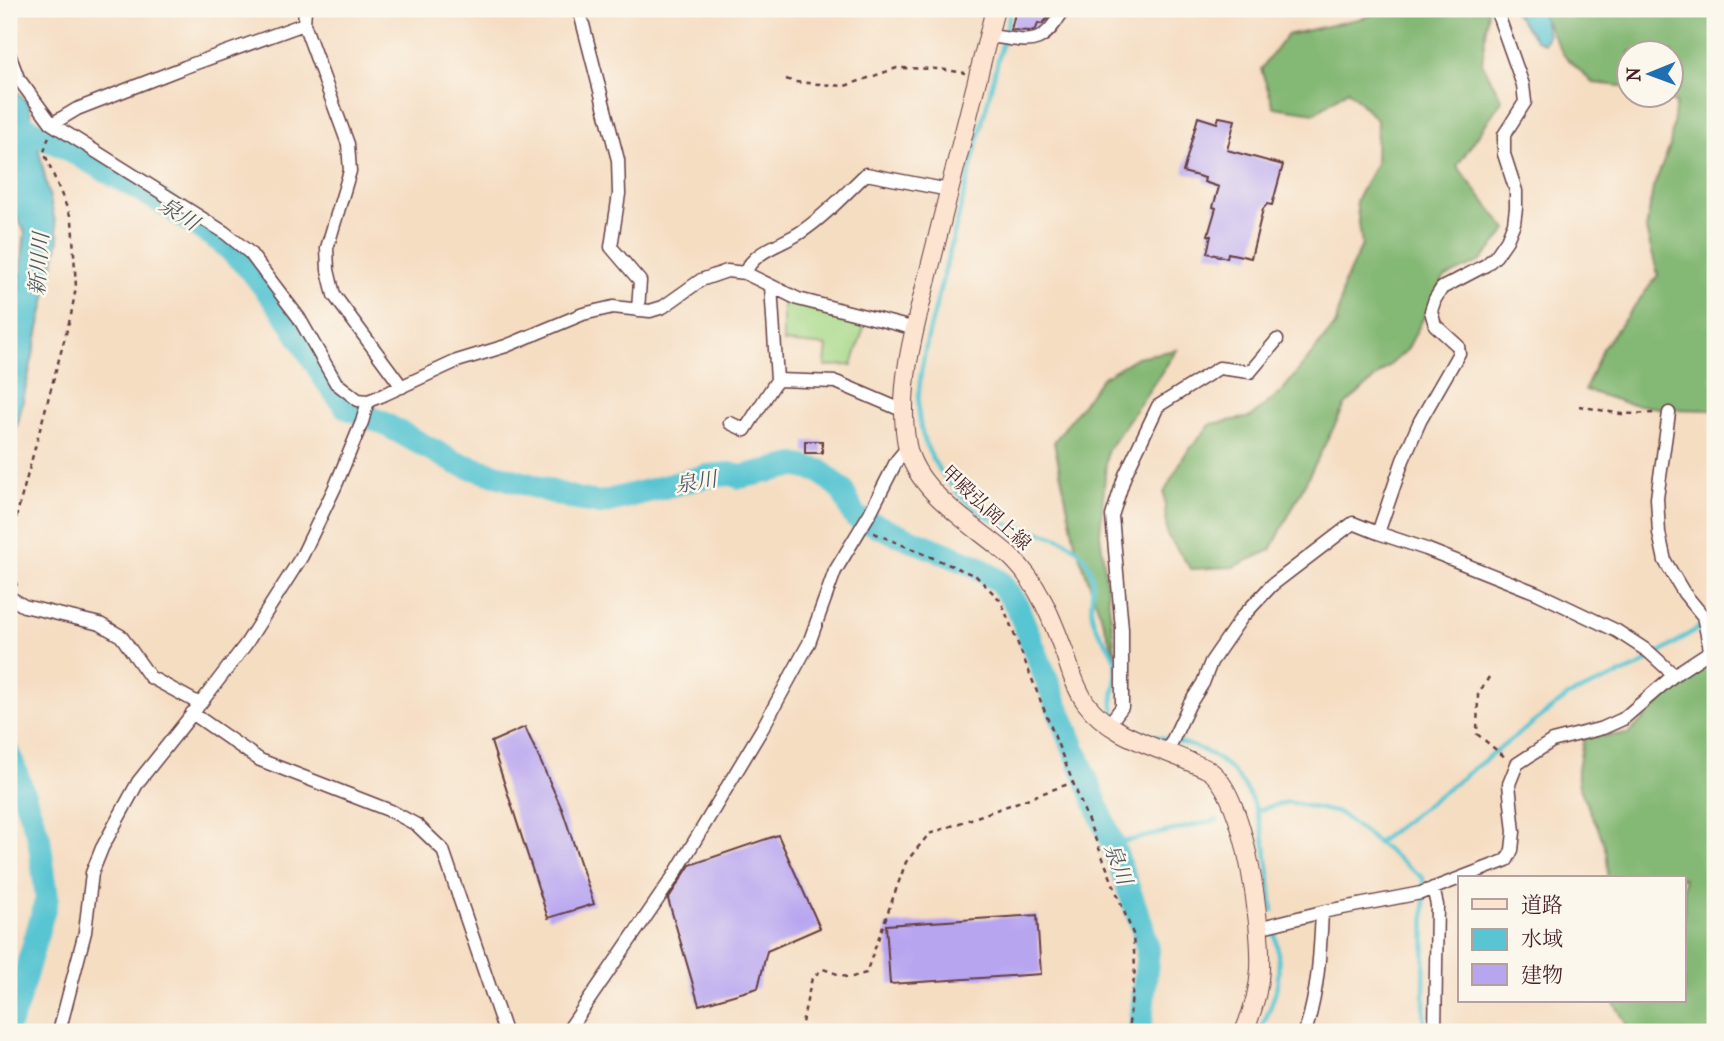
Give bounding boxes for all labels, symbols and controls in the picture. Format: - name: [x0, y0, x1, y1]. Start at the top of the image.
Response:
- north arrow: [1616, 38, 1686, 108]
- text: N: [1623, 66, 1645, 82]
- water label: 泉川: [155, 192, 205, 237]
- water label: 新川川: [25, 230, 53, 296]
- street label: 甲殿弘岡上線: [937, 461, 1035, 555]
- water label: 泉川: [673, 467, 721, 497]
- water label: 泉川: [1099, 840, 1137, 890]
- legend: [1458, 876, 1686, 1002]
- text: 道路: [1521, 893, 1563, 917]
- text: 水域: [1521, 927, 1563, 951]
- text: 建物: [1521, 963, 1563, 987]

